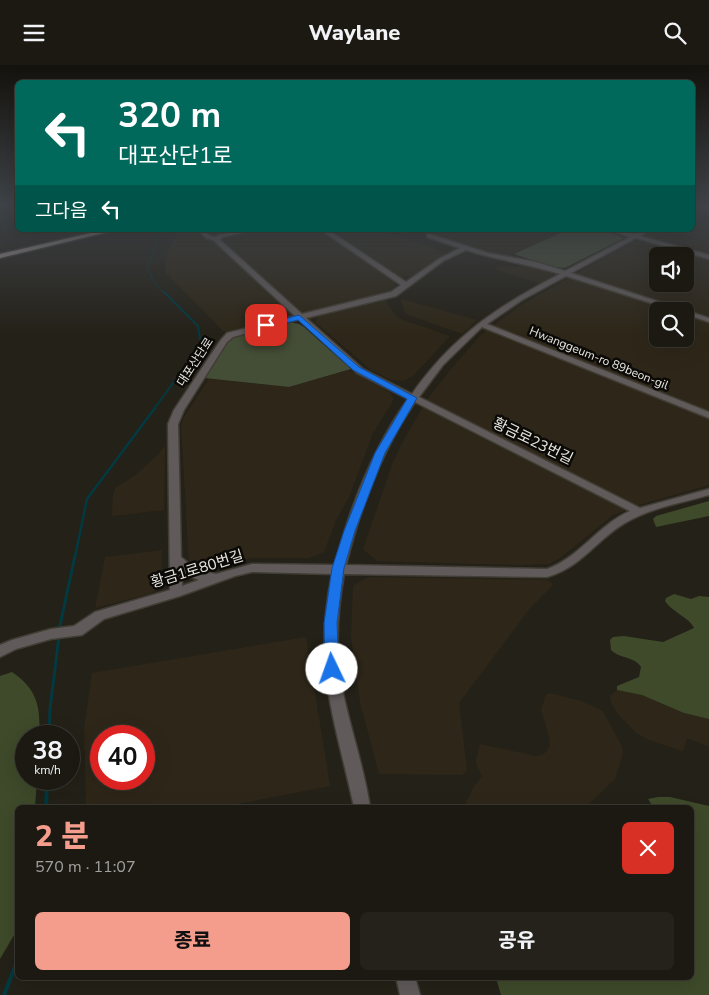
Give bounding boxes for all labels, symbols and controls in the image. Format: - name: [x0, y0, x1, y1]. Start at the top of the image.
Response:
- text: Waylane: [309, 18, 400, 48]
- icon: menu: [20, 19, 48, 47]
- icon: search: [661, 19, 689, 47]
- text: 320 m: [118, 92, 221, 139]
- icon: left: [35, 100, 100, 165]
- text: 대포산단1로: [118, 141, 232, 171]
- icon: left: [97, 195, 125, 223]
- text: 그다음: [35, 198, 87, 224]
- map controls: [649, 247, 694, 347]
- button: sound: [649, 247, 694, 292]
- button: search: [649, 302, 694, 347]
- pin: [245, 304, 287, 346]
- icon: arrive: [252, 311, 280, 339]
- street label: Hwanggeum-ro 89beon-gil: [527, 323, 671, 393]
- street label: 대포산단로: [173, 334, 217, 390]
- street label: 황금로23번길: [490, 413, 576, 469]
- street label: 황금1로80번길: [148, 545, 246, 593]
- position arrow: [305, 642, 357, 694]
- speed limit sign: 40: [90, 725, 155, 790]
- text: 38: [32, 734, 63, 768]
- text: km/h: [34, 762, 61, 778]
- text: 2 분: [35, 816, 89, 857]
- button: close: [622, 822, 674, 874]
- text: 570 m · 11:07: [35, 856, 136, 878]
- button: 종료: [35, 912, 350, 970]
- button: 공유: [360, 912, 674, 970]

